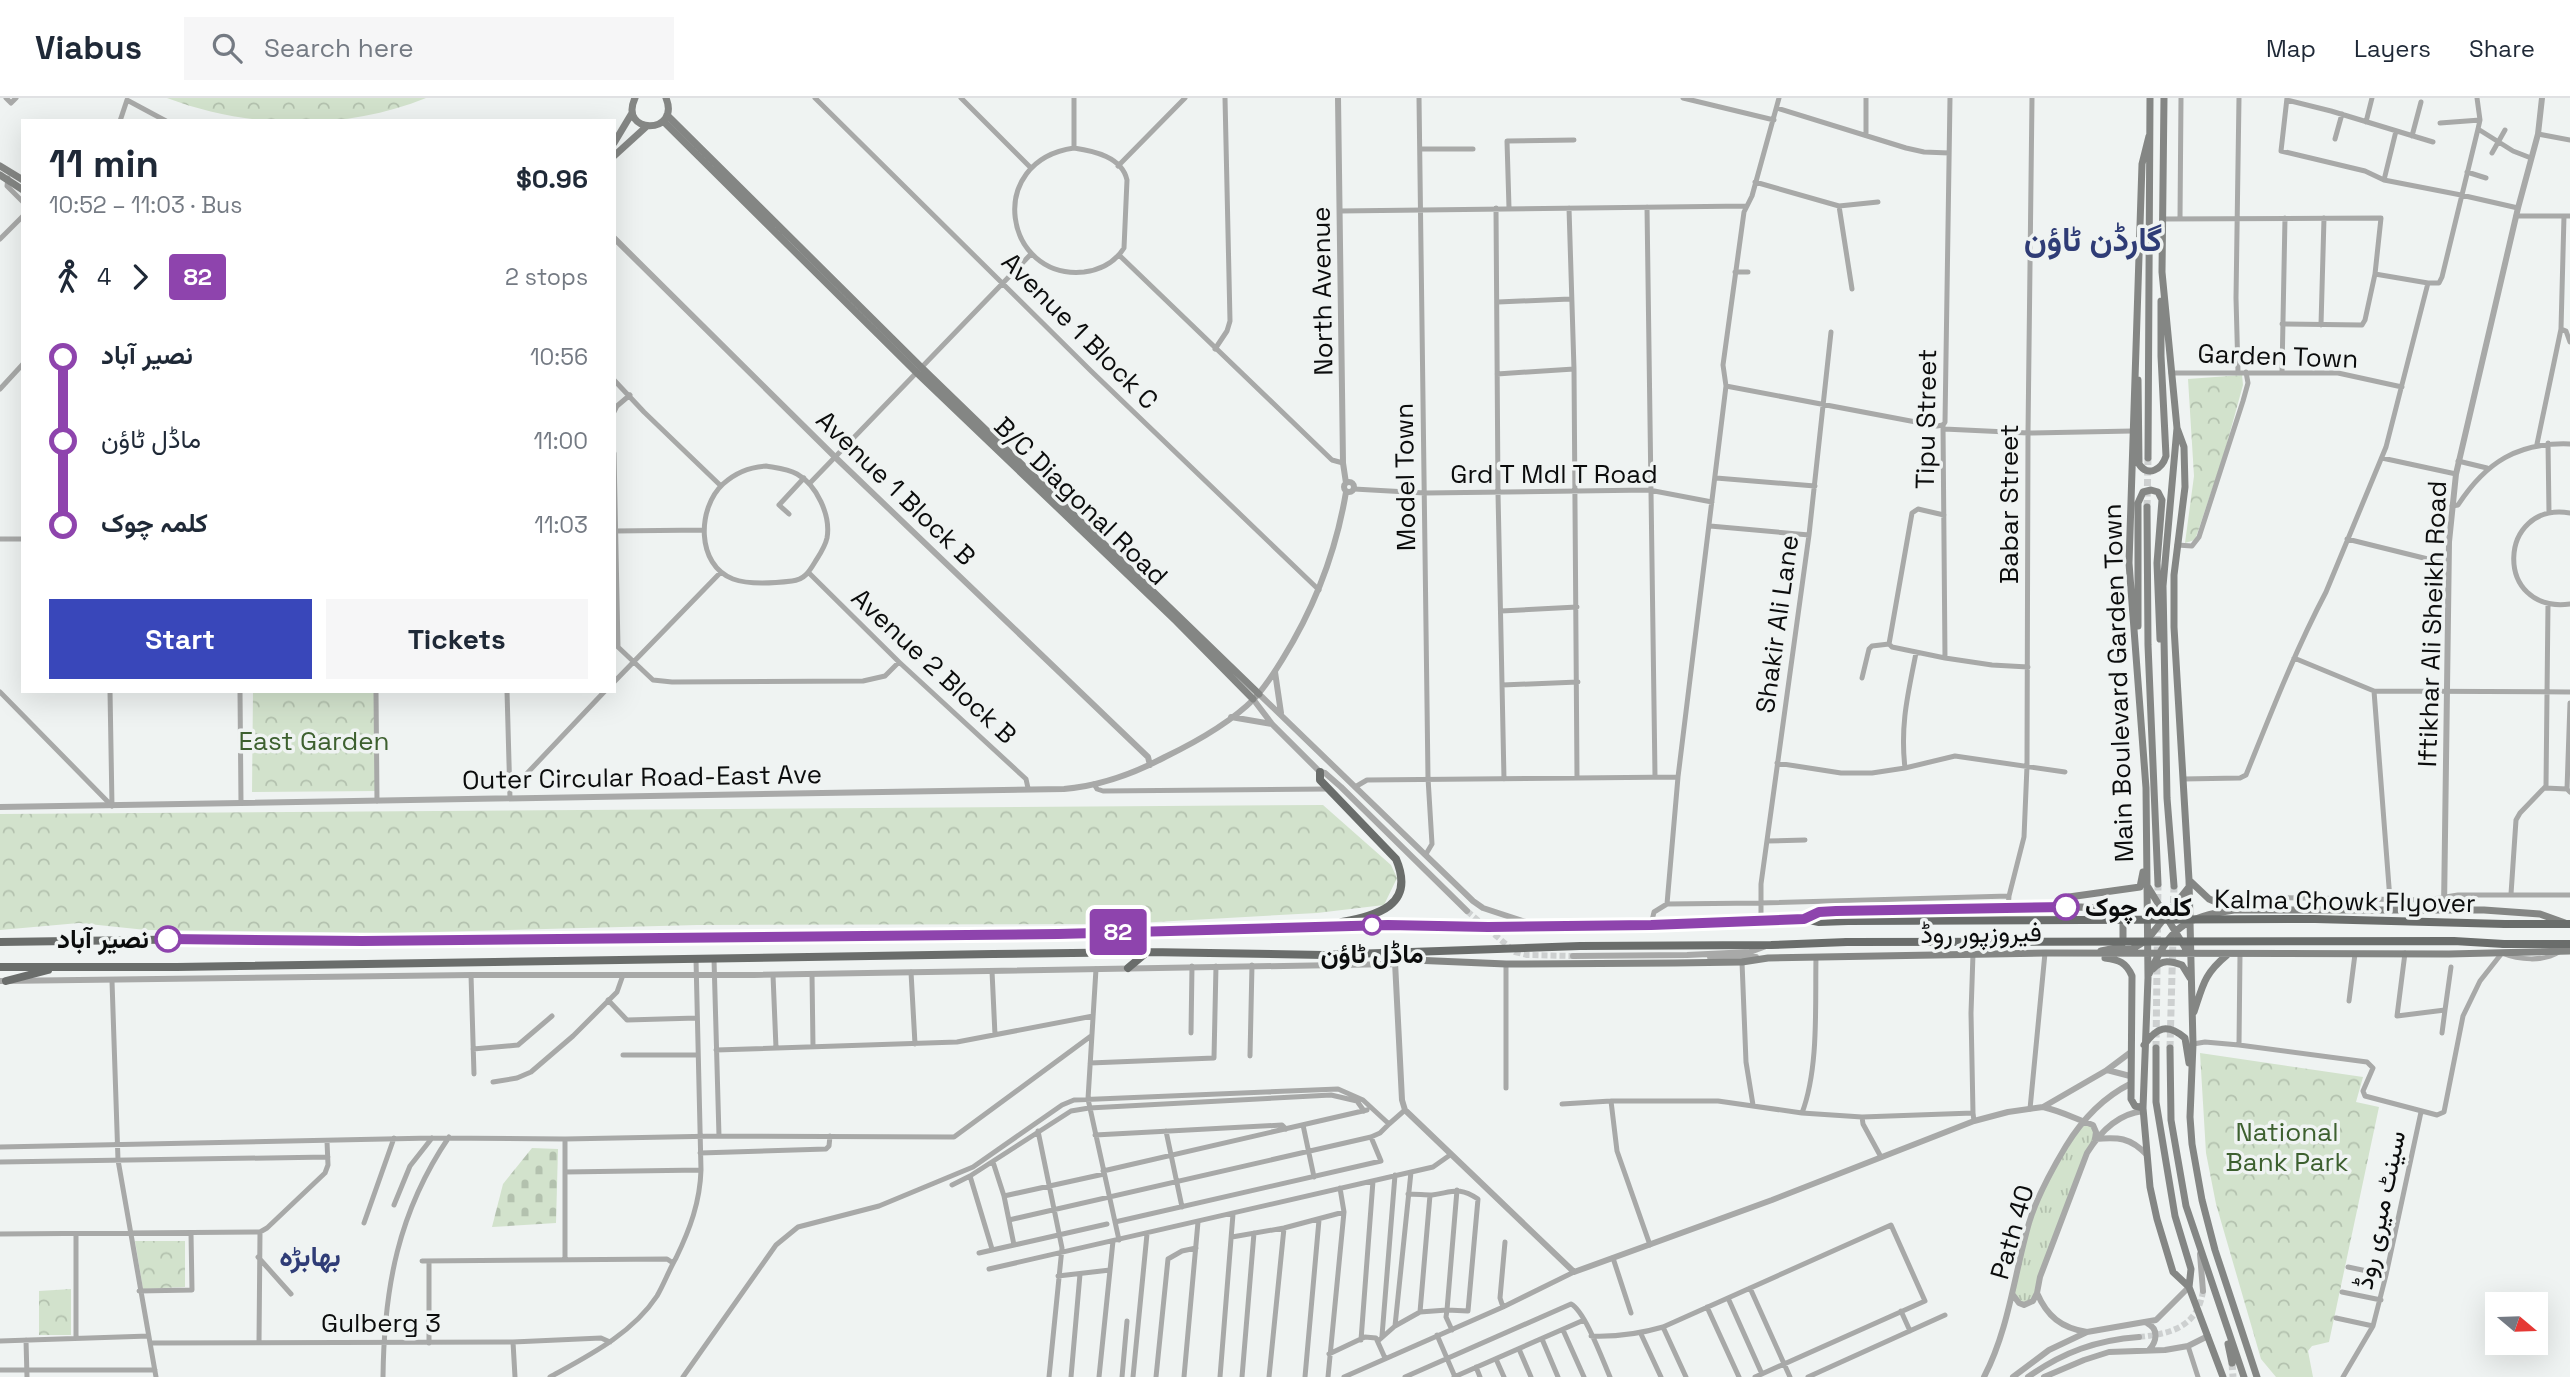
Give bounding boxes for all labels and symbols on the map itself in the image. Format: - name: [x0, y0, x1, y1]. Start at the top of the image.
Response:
- street label: North Avenue: [1304, 206, 1340, 376]
- district label: گارڈن ٹاؤن: [2024, 219, 2162, 261]
- street label: Avenue 1 Block C: [994, 245, 1166, 417]
- street label: Garden Town: [2197, 336, 2359, 376]
- street label: Tipu Street: [1908, 349, 1944, 489]
- street label: Avenue 1 Block B: [809, 403, 983, 573]
- street label: Model Town: [1387, 403, 1423, 551]
- street label: B/C Diagonal Road: [987, 409, 1175, 593]
- street label: Babar Street: [1992, 424, 2026, 584]
- street label: Grd T Mdl T Road: [1450, 457, 1658, 491]
- street label: Iftikhar Ali Sheikh Road: [2410, 480, 2454, 768]
- street label: Main Boulevard Garden Town: [2095, 503, 2141, 863]
- street label: Shakir Ali Lane: [1748, 533, 1806, 715]
- street label: Avenue 2 Block B: [844, 581, 1024, 751]
- park label: East Garden: [238, 724, 390, 758]
- street label: Outer Circular Road-East Ave: [462, 757, 822, 797]
- street label: Kalma Chowk Flyover: [2214, 882, 2476, 920]
- place label: کلمہ چوک: [2085, 890, 2192, 925]
- marker: کلمہ چوک: [2053, 894, 2079, 920]
- line badge: 82: [1086, 909, 1150, 955]
- marker: ماڈل ٹاؤن: [1362, 915, 1382, 935]
- street label: فیروزپور روڈ: [1920, 915, 2042, 952]
- place label: نصیر آباد: [57, 922, 149, 956]
- marker: نصیر آباد: [155, 926, 181, 952]
- place label: ماڈل ٹاؤن: [1320, 937, 1424, 971]
- park label: National Bank Park: [2226, 1115, 2348, 1179]
- street label: سینٹ میری روڈ: [2347, 1128, 2413, 1292]
- street label: Path 40: [1982, 1181, 2042, 1283]
- district label: بھابڑہ: [279, 1238, 341, 1274]
- north arrow: [2485, 1292, 2548, 1354]
- street label: Gulberg 3: [321, 1306, 441, 1340]

